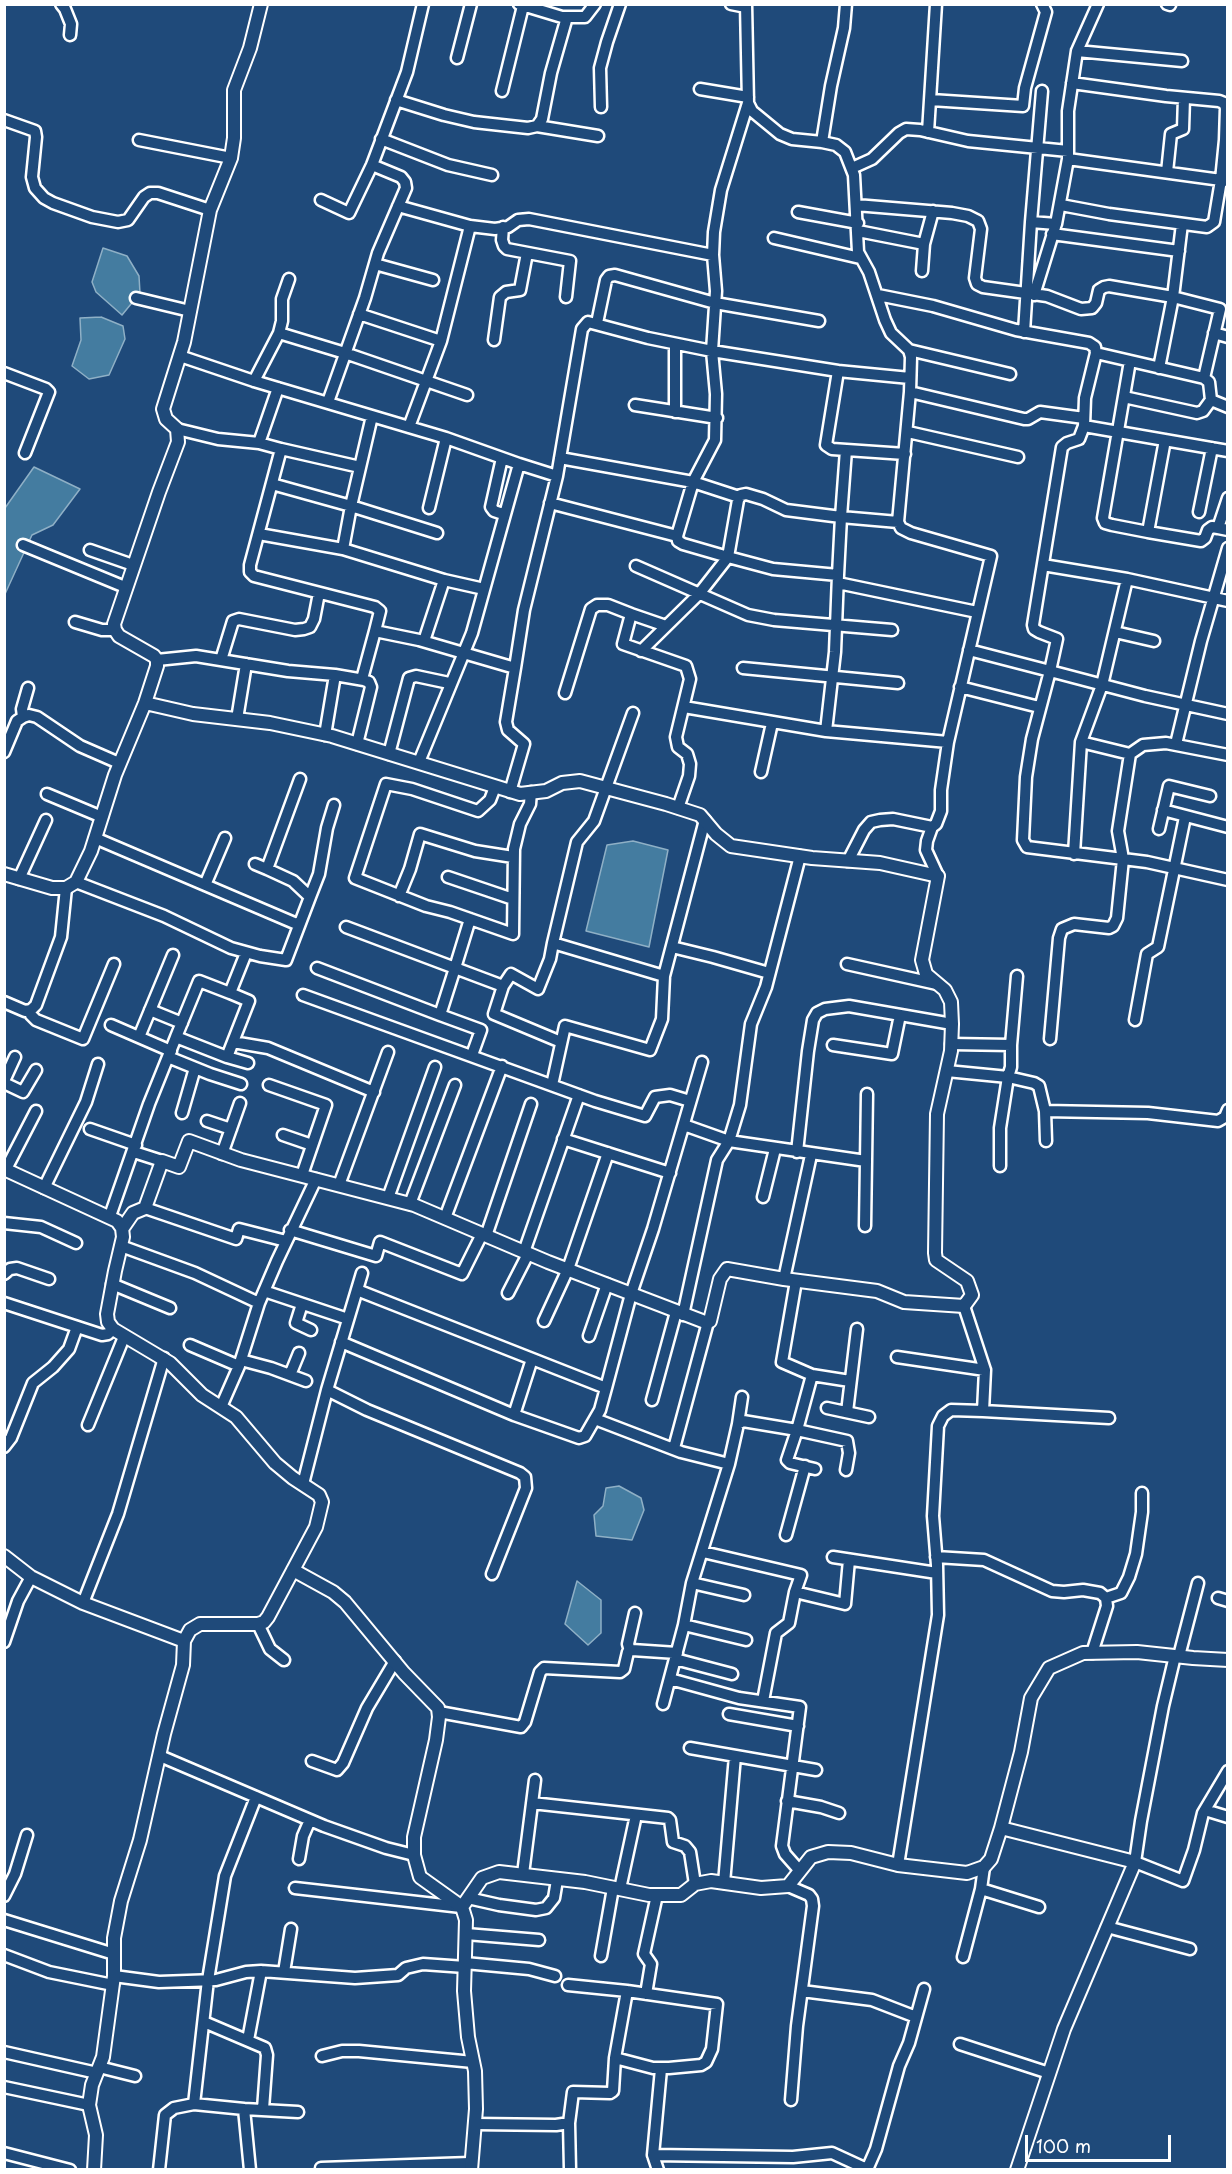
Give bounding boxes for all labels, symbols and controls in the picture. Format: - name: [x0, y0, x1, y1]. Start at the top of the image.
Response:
- scale bar: [1028, 2123, 1174, 2161]
- text: 100 m: [1036, 2132, 1091, 2159]

